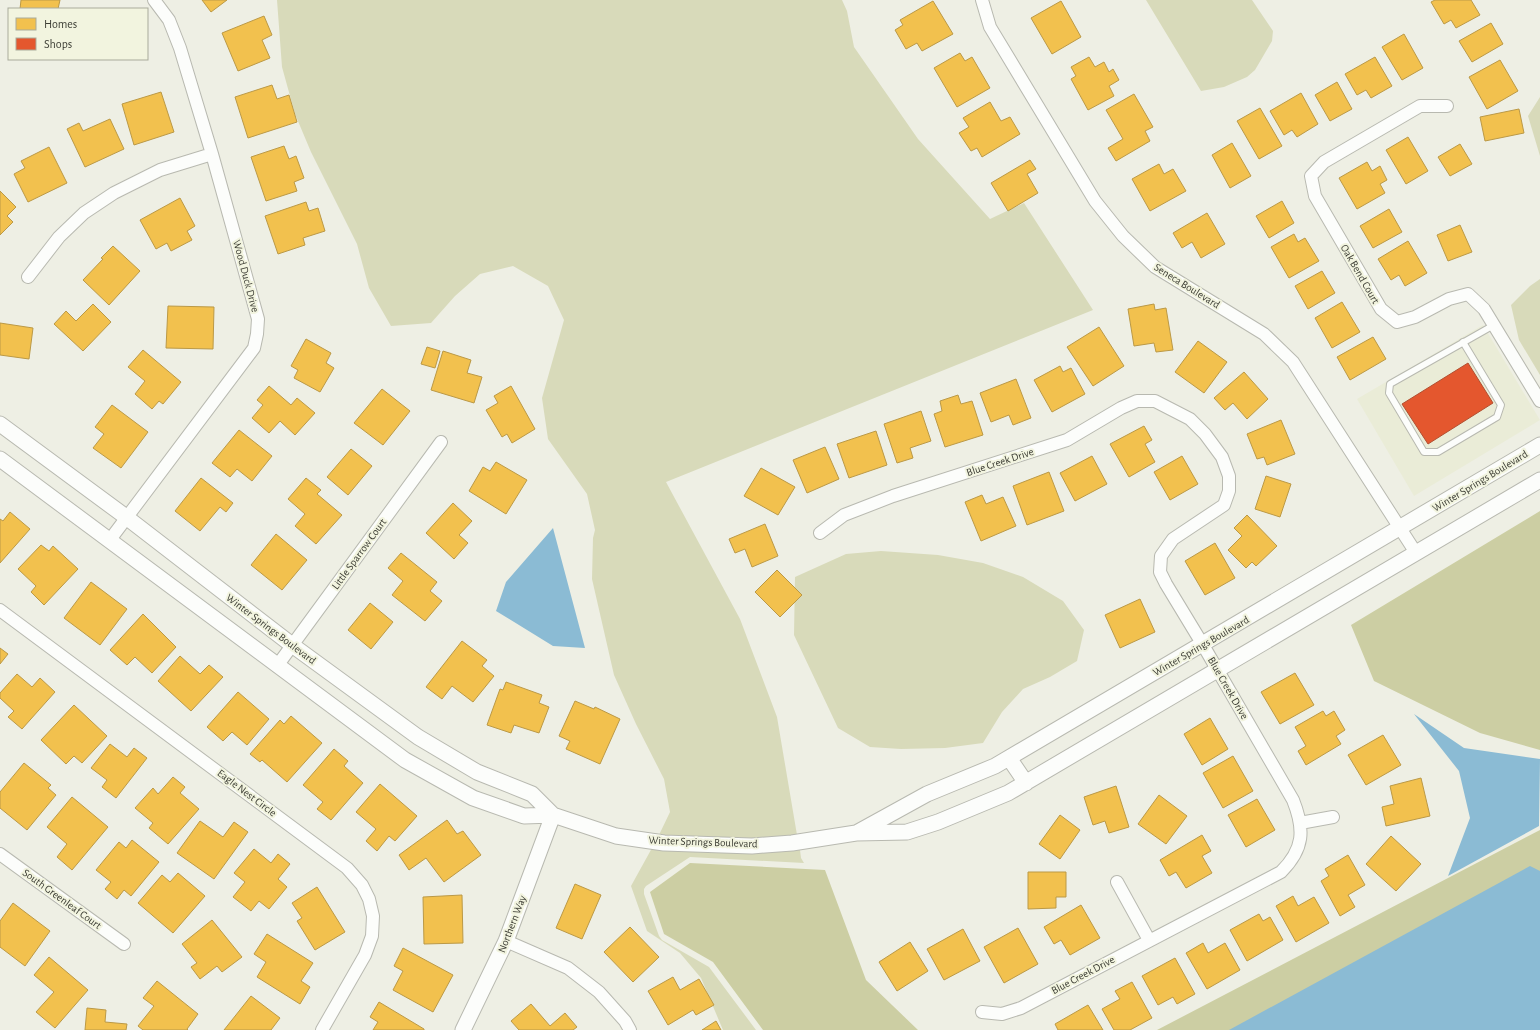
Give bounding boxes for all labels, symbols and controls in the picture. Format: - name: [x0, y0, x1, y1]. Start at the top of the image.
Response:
- legend: [8, 8, 148, 60]
- text: Homes: [44, 18, 77, 30]
- text: Shops: [44, 38, 72, 50]
- street label: Wood Duck Drive: [231, 239, 261, 313]
- street label: Oak Bend Court: [1339, 242, 1382, 306]
- street label: Seneca Boulevard: [1152, 261, 1222, 311]
- street label: Blue Creek Drive: [965, 446, 1035, 478]
- street label: Winter Springs Boulevard: [1430, 448, 1530, 514]
- street label: Little Sparrow Court: [330, 516, 389, 591]
- street label: Winter Springs Boulevard: [224, 592, 318, 666]
- street label: Winter Springs Boulevard: [1151, 614, 1251, 678]
- street label: Blue Creek Drive: [1206, 655, 1250, 721]
- street label: Eagle Nest Circle: [215, 767, 279, 819]
- street label: Winter Springs Boulevard: [648, 835, 758, 849]
- street label: South Greenleaf Court: [21, 867, 104, 931]
- street label: Northern Way: [496, 894, 528, 954]
- street label: Blue Creek Drive: [1050, 954, 1116, 996]

